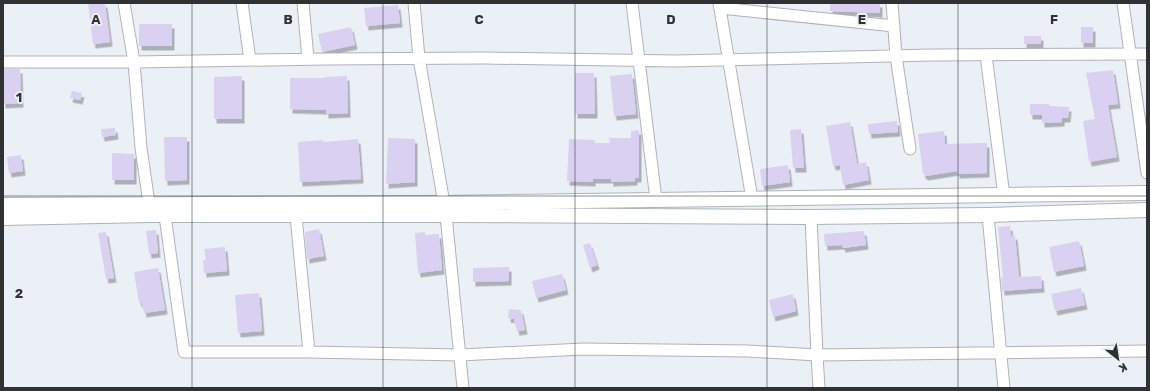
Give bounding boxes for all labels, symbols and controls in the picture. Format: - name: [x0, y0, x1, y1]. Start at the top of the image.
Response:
- text: A: [91, 12, 101, 27]
- text: B: [283, 12, 293, 27]
- text: C: [474, 12, 484, 27]
- text: D: [666, 12, 676, 27]
- text: E: [858, 12, 866, 27]
- text: F: [1050, 12, 1058, 27]
- text: 1: [16, 90, 22, 105]
- text: 2: [15, 286, 23, 301]
- north arrow: [1098, 339, 1138, 379]
- text: K: [1116, 360, 1129, 375]

